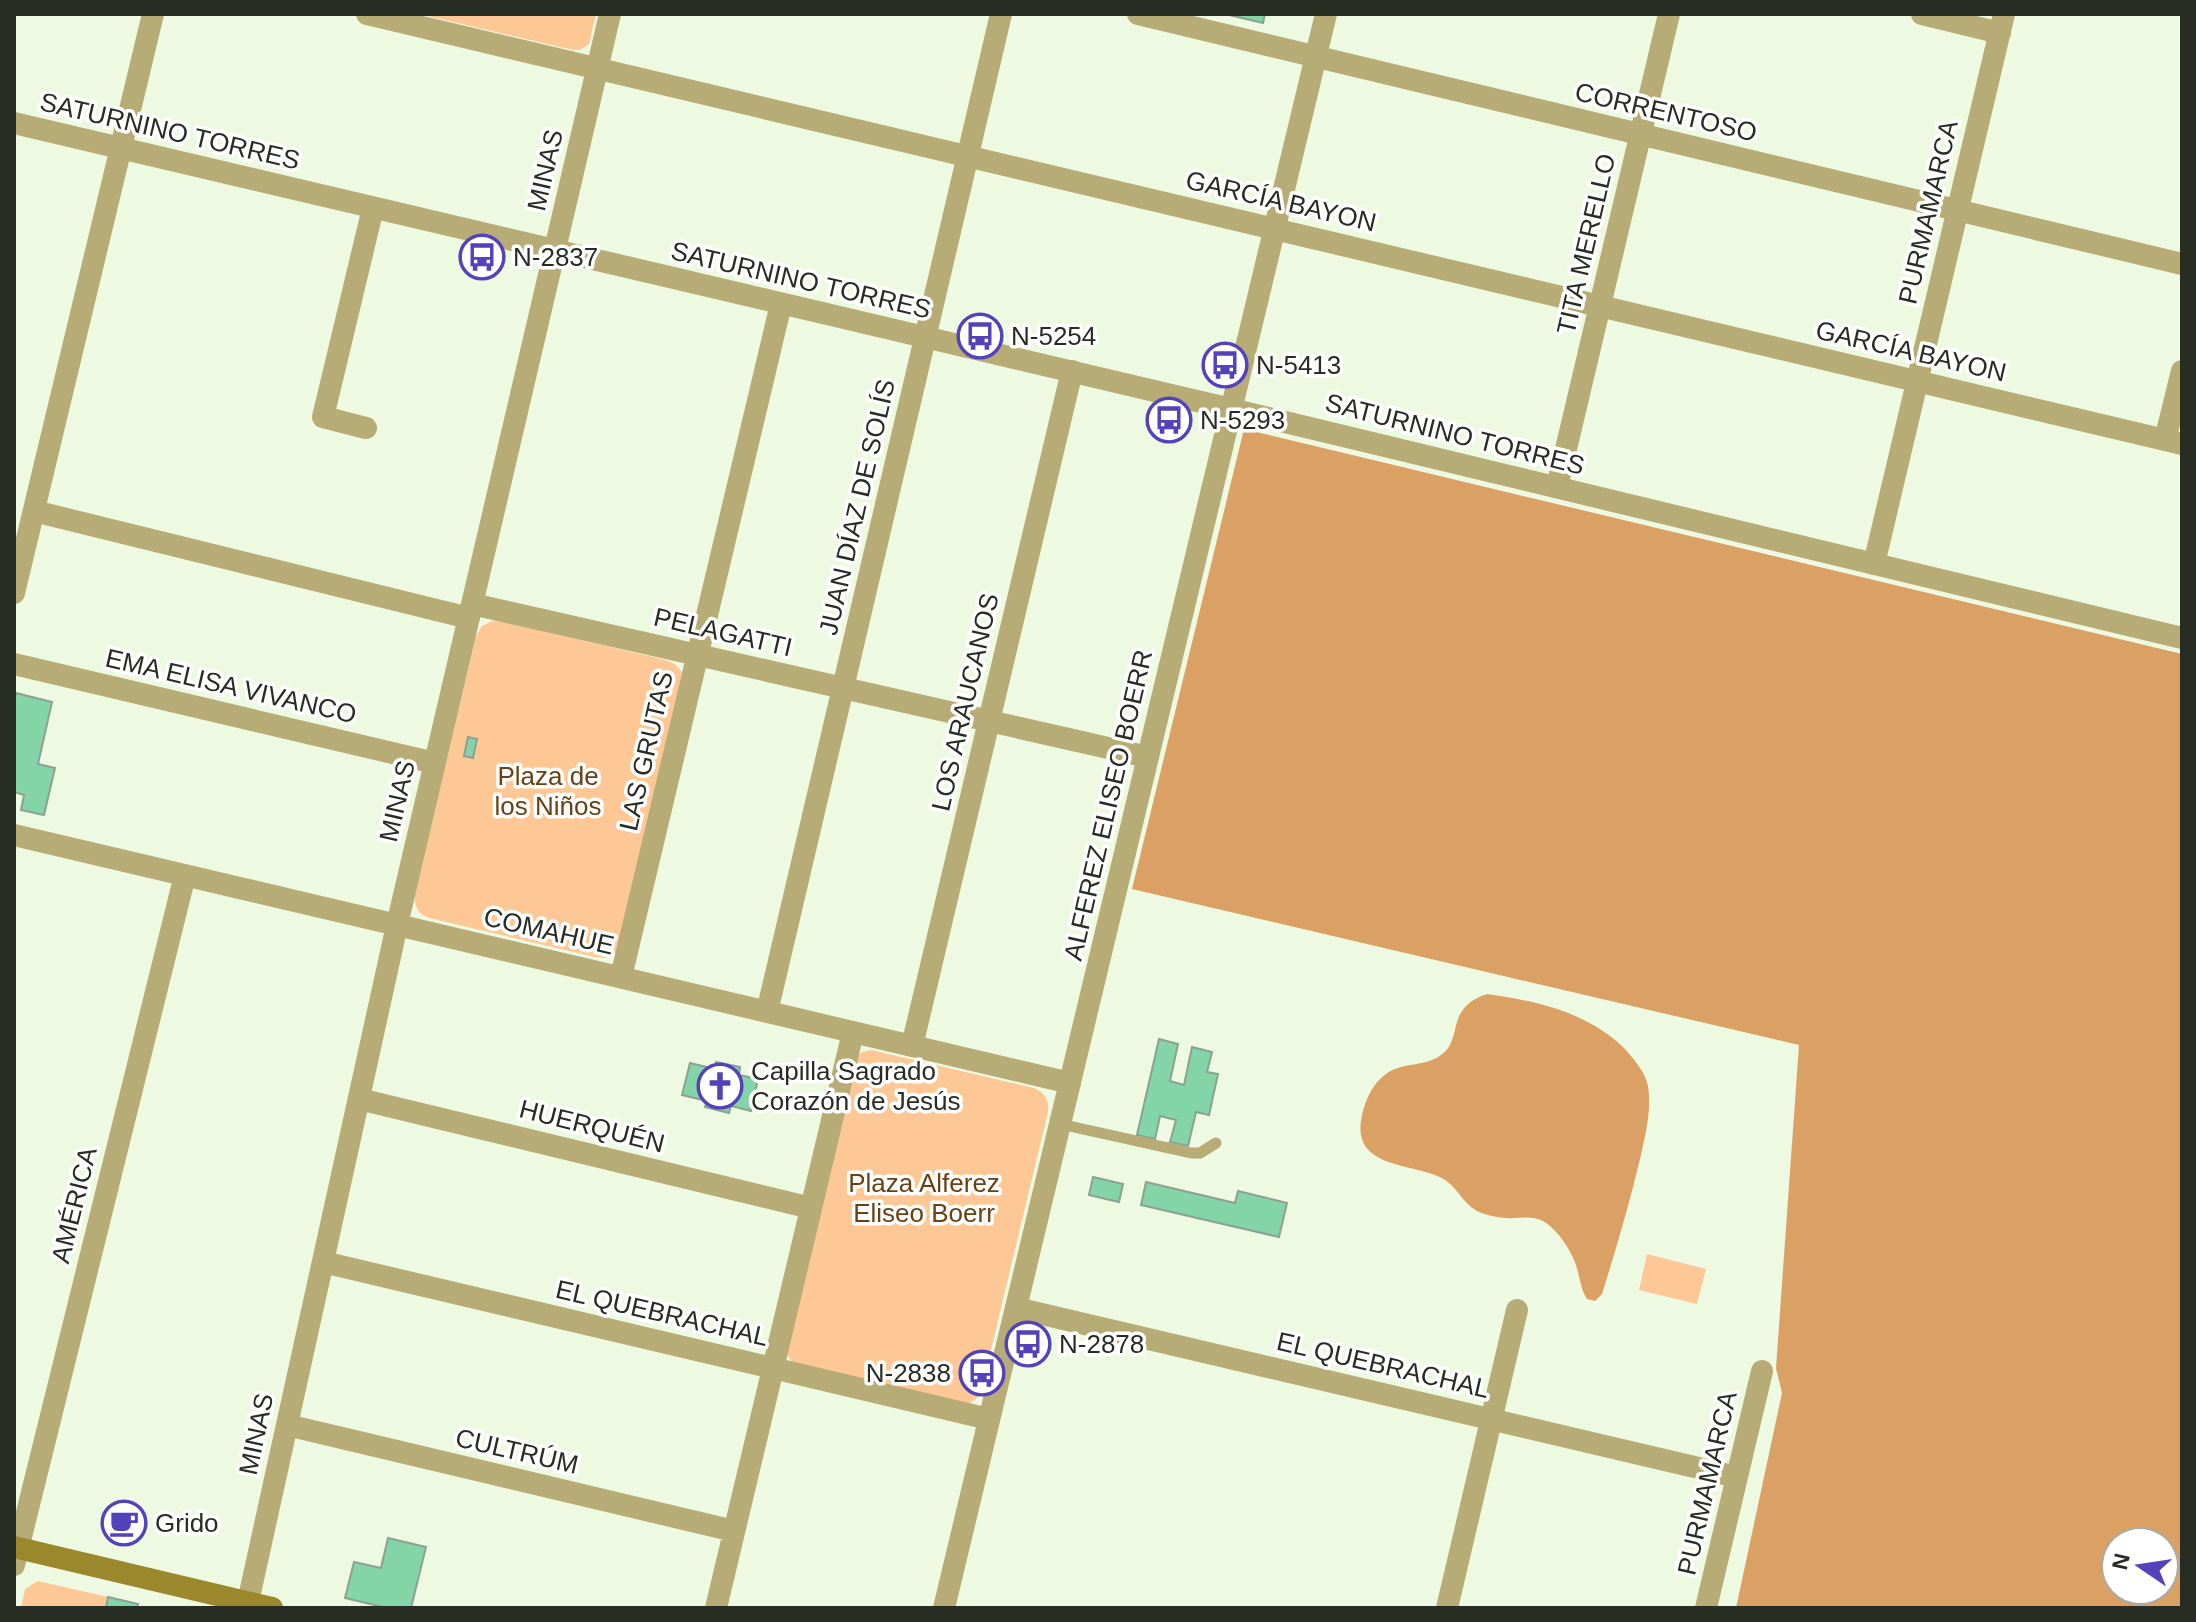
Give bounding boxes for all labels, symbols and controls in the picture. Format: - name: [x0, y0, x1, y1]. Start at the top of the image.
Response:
- street label: CORRENTOSO: [1572, 76, 1760, 148]
- street label: SATURNINO TORRES: [37, 86, 303, 176]
- street label: PURMAMARCA: [1892, 117, 1964, 307]
- street label: MINAS: [521, 127, 569, 213]
- street label: TITA MERELLO: [1551, 151, 1621, 337]
- street label: GARCÍA BAYON: [1183, 164, 1379, 238]
- bus stop icon: N-2837: [458, 233, 506, 281]
- street label: SATURNINO TORRES: [668, 235, 934, 325]
- place label: N-2837: [513, 242, 598, 272]
- bus stop icon: N-5254: [956, 312, 1004, 360]
- street label: GARCÍA BAYON: [1813, 314, 2009, 388]
- place label: N-5254: [1011, 321, 1096, 351]
- bus stop icon: N-5413: [1201, 341, 1249, 389]
- place label: N-5413: [1256, 350, 1341, 380]
- street label: JUAN DÍAZ DE SOLÍS: [813, 376, 901, 638]
- street label: SATURNINO TORRES: [1322, 387, 1588, 481]
- bus stop icon: N-5293: [1145, 396, 1193, 444]
- place label: N-5293: [1200, 405, 1285, 435]
- street label: LOS ARAUCANOS: [925, 590, 1005, 814]
- street label: PELAGATTI: [651, 602, 795, 662]
- street label: EMA ELISA VIVANCO: [103, 643, 359, 729]
- street label: ALFEREZ ELISEO BOERR: [1058, 647, 1158, 963]
- street label: LAS GRUTAS: [613, 668, 679, 834]
- street label: MINAS: [373, 758, 421, 844]
- park label: Plaza de los Niños: [495, 761, 601, 821]
- street label: COMAHUE: [481, 901, 617, 961]
- place label: Capilla Sagrado Corazón de Jesús: [751, 1056, 961, 1116]
- church icon: Capilla Sagrado Corazón de Jesús: [696, 1062, 744, 1110]
- street label: HUERQUÉN: [516, 1093, 668, 1159]
- street label: AMÉRICA: [45, 1143, 103, 1266]
- park label: Plaza Alferez Eliseo Boerr: [848, 1168, 1000, 1228]
- street label: EL QUEBRACHAL: [553, 1274, 771, 1352]
- bus stop icon: N-2878: [1004, 1320, 1052, 1368]
- street label: EL QUEBRACHAL: [1274, 1326, 1492, 1404]
- place label: N-2878: [1059, 1329, 1144, 1359]
- bus stop icon: N-2838: [958, 1349, 1006, 1397]
- place label: N-2838: [866, 1358, 951, 1388]
- street label: PURMAMARCA: [1671, 1388, 1743, 1578]
- street label: MINAS: [233, 1391, 279, 1477]
- street label: CULTRÚM: [453, 1422, 581, 1480]
- cafe icon: Grido: [100, 1499, 148, 1547]
- place label: Grido: [155, 1508, 219, 1538]
- north arrow: [2100, 1526, 2180, 1606]
- text: N: [2107, 1551, 2135, 1572]

